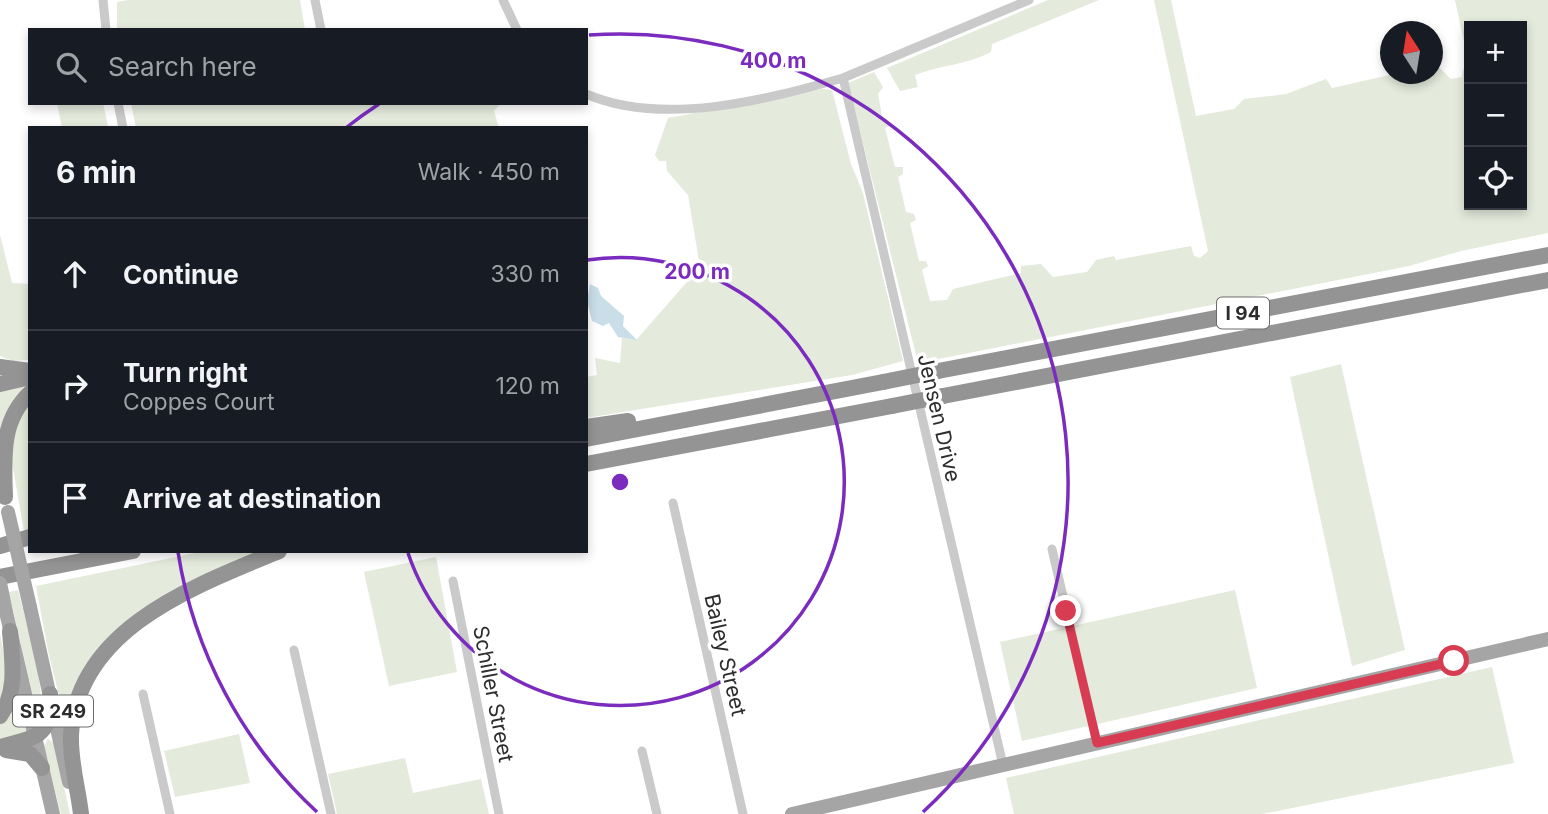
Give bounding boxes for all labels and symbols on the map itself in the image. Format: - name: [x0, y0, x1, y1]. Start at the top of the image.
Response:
- north arrow: [1380, 21, 1443, 84]
- text: 400 m: [740, 48, 806, 73]
- text: 200 m: [664, 259, 730, 284]
- road number: I 94: [1217, 298, 1269, 328]
- street label: Jensen Drive: [913, 352, 966, 484]
- centre of rings: [608, 470, 632, 494]
- street label: Bailey Street: [699, 591, 752, 718]
- route end: [1050, 595, 1081, 626]
- street label: Schiller Street: [468, 624, 519, 764]
- route start: [1438, 645, 1469, 676]
- road number: SR 249: [13, 696, 93, 726]

